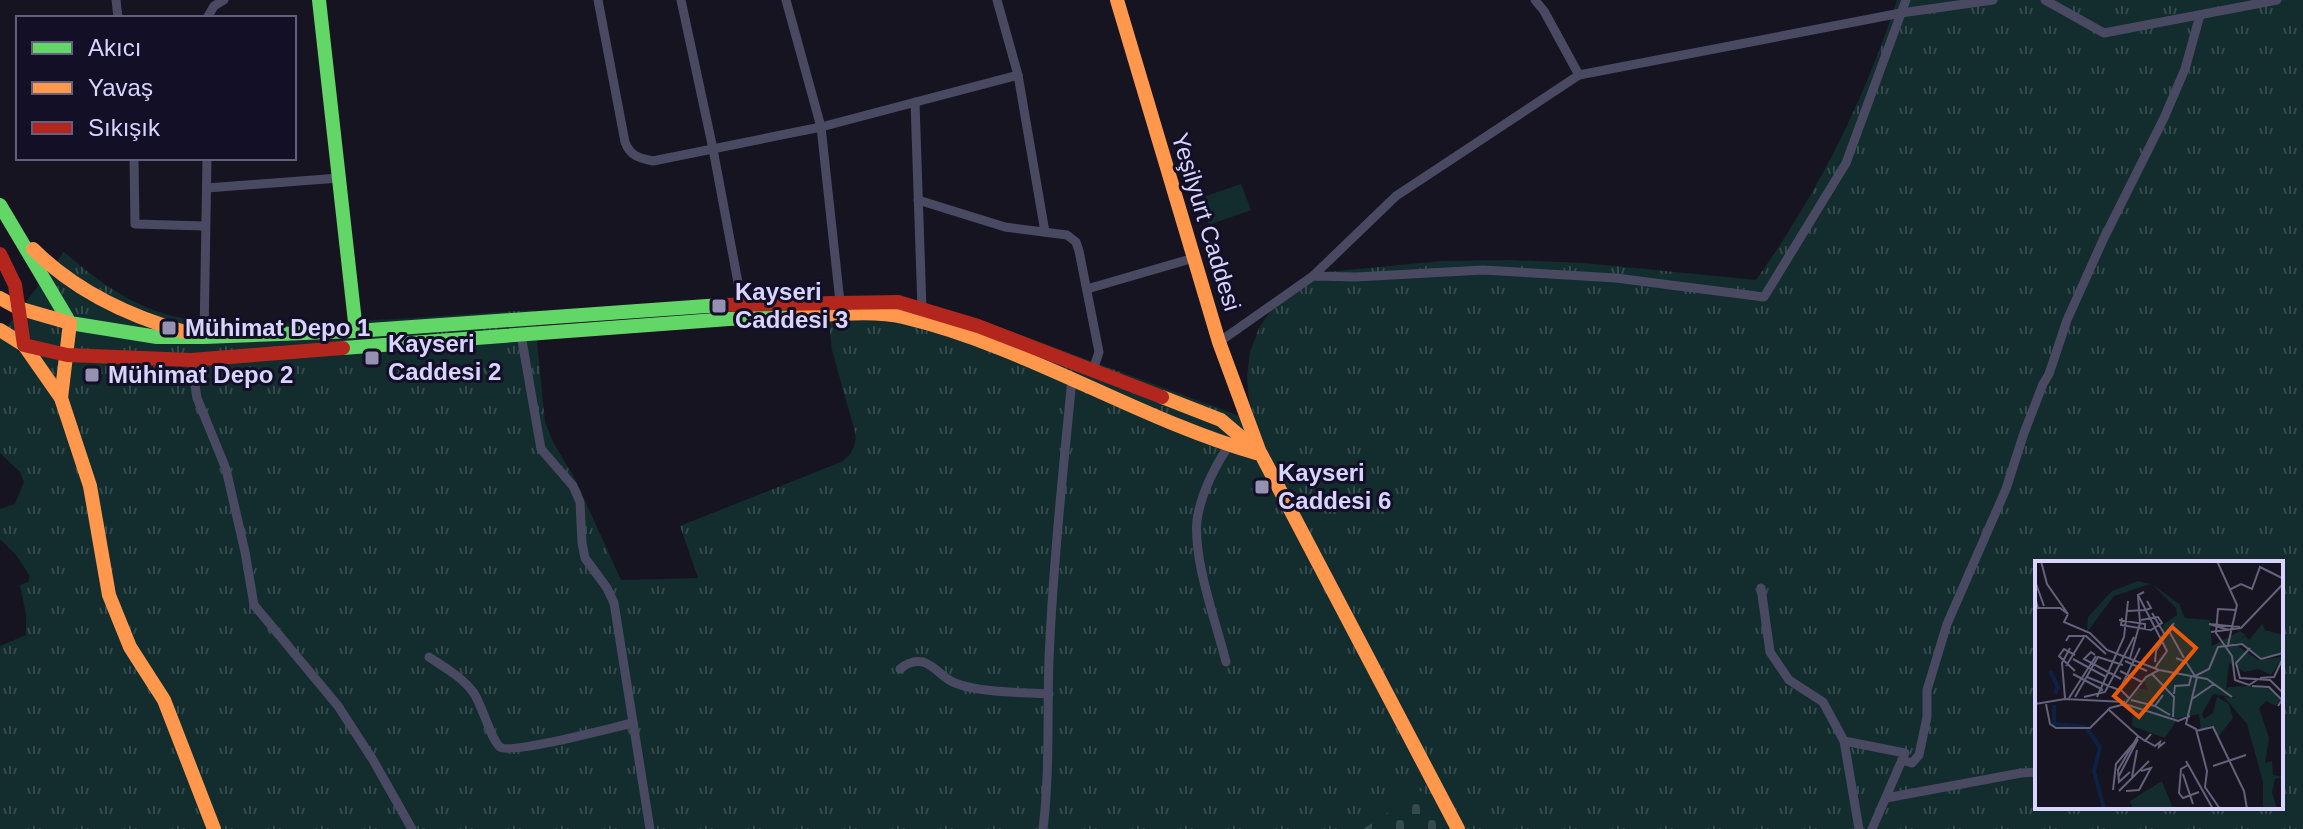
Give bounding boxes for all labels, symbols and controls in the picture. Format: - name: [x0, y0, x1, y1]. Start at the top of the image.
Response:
- legend: [16, 16, 296, 160]
- text: Akıcı: [88, 34, 141, 61]
- text: Yavaş: [88, 74, 153, 101]
- text: Sıkışık: [88, 114, 161, 141]
- street label: Yeşilyurt Caddesi: [1167, 130, 1246, 314]
- place label: Kayseri Caddesi 3: [735, 278, 848, 333]
- marker: Kayseri Caddesi 3: [710, 297, 728, 315]
- place label: Mühimat Depo 1: [185, 314, 370, 341]
- marker: Mühimat Depo 1: [160, 319, 178, 337]
- place label: Kayseri Caddesi 2: [388, 330, 501, 385]
- marker: Kayseri Caddesi 2: [363, 349, 381, 367]
- place label: Mühimat Depo 2: [108, 361, 293, 388]
- marker: Mühimat Depo 2: [83, 366, 101, 384]
- place label: Kayseri Caddesi 6: [1278, 459, 1391, 514]
- marker: Kayseri Caddesi 6: [1253, 478, 1271, 496]
- inset map: [2035, 561, 2283, 809]

